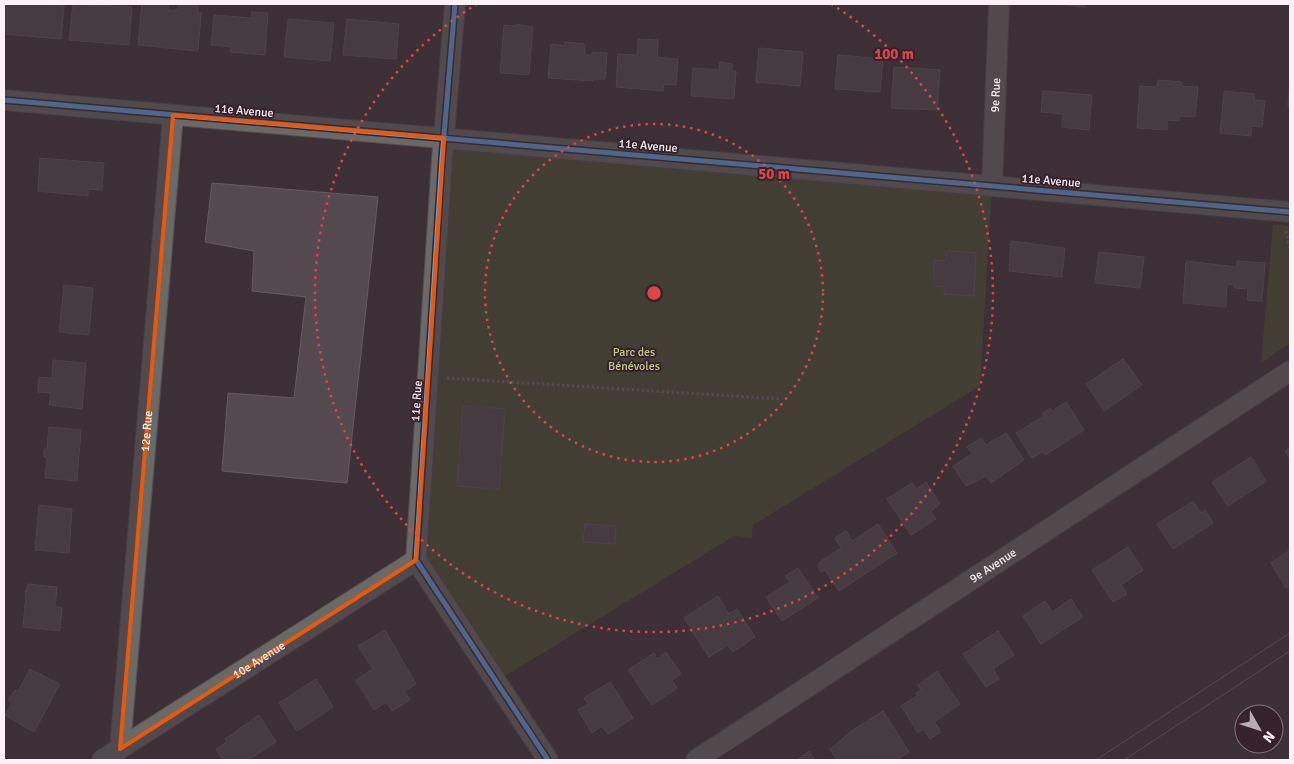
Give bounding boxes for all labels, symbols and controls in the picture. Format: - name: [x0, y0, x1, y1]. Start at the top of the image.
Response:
- text: 100 m: [874, 45, 914, 63]
- street label: 9e Rue: [987, 77, 1004, 113]
- street label: 11e Avenue: [214, 101, 274, 121]
- street label: 11e Avenue: [618, 136, 678, 156]
- text: 50 m: [758, 165, 790, 183]
- street label: 11e Avenue: [1021, 171, 1081, 191]
- centre of rings: [645, 284, 663, 302]
- park label: Parc des Bénévoles: [608, 345, 660, 374]
- street label: 11e Rue: [408, 380, 426, 422]
- street label: 12e Rue: [137, 410, 156, 452]
- street label: 9e Avenue: [967, 545, 1019, 586]
- street label: 10e Avenue: [230, 638, 288, 682]
- north arrow: [1234, 704, 1284, 754]
- text: N: [1259, 728, 1278, 746]

